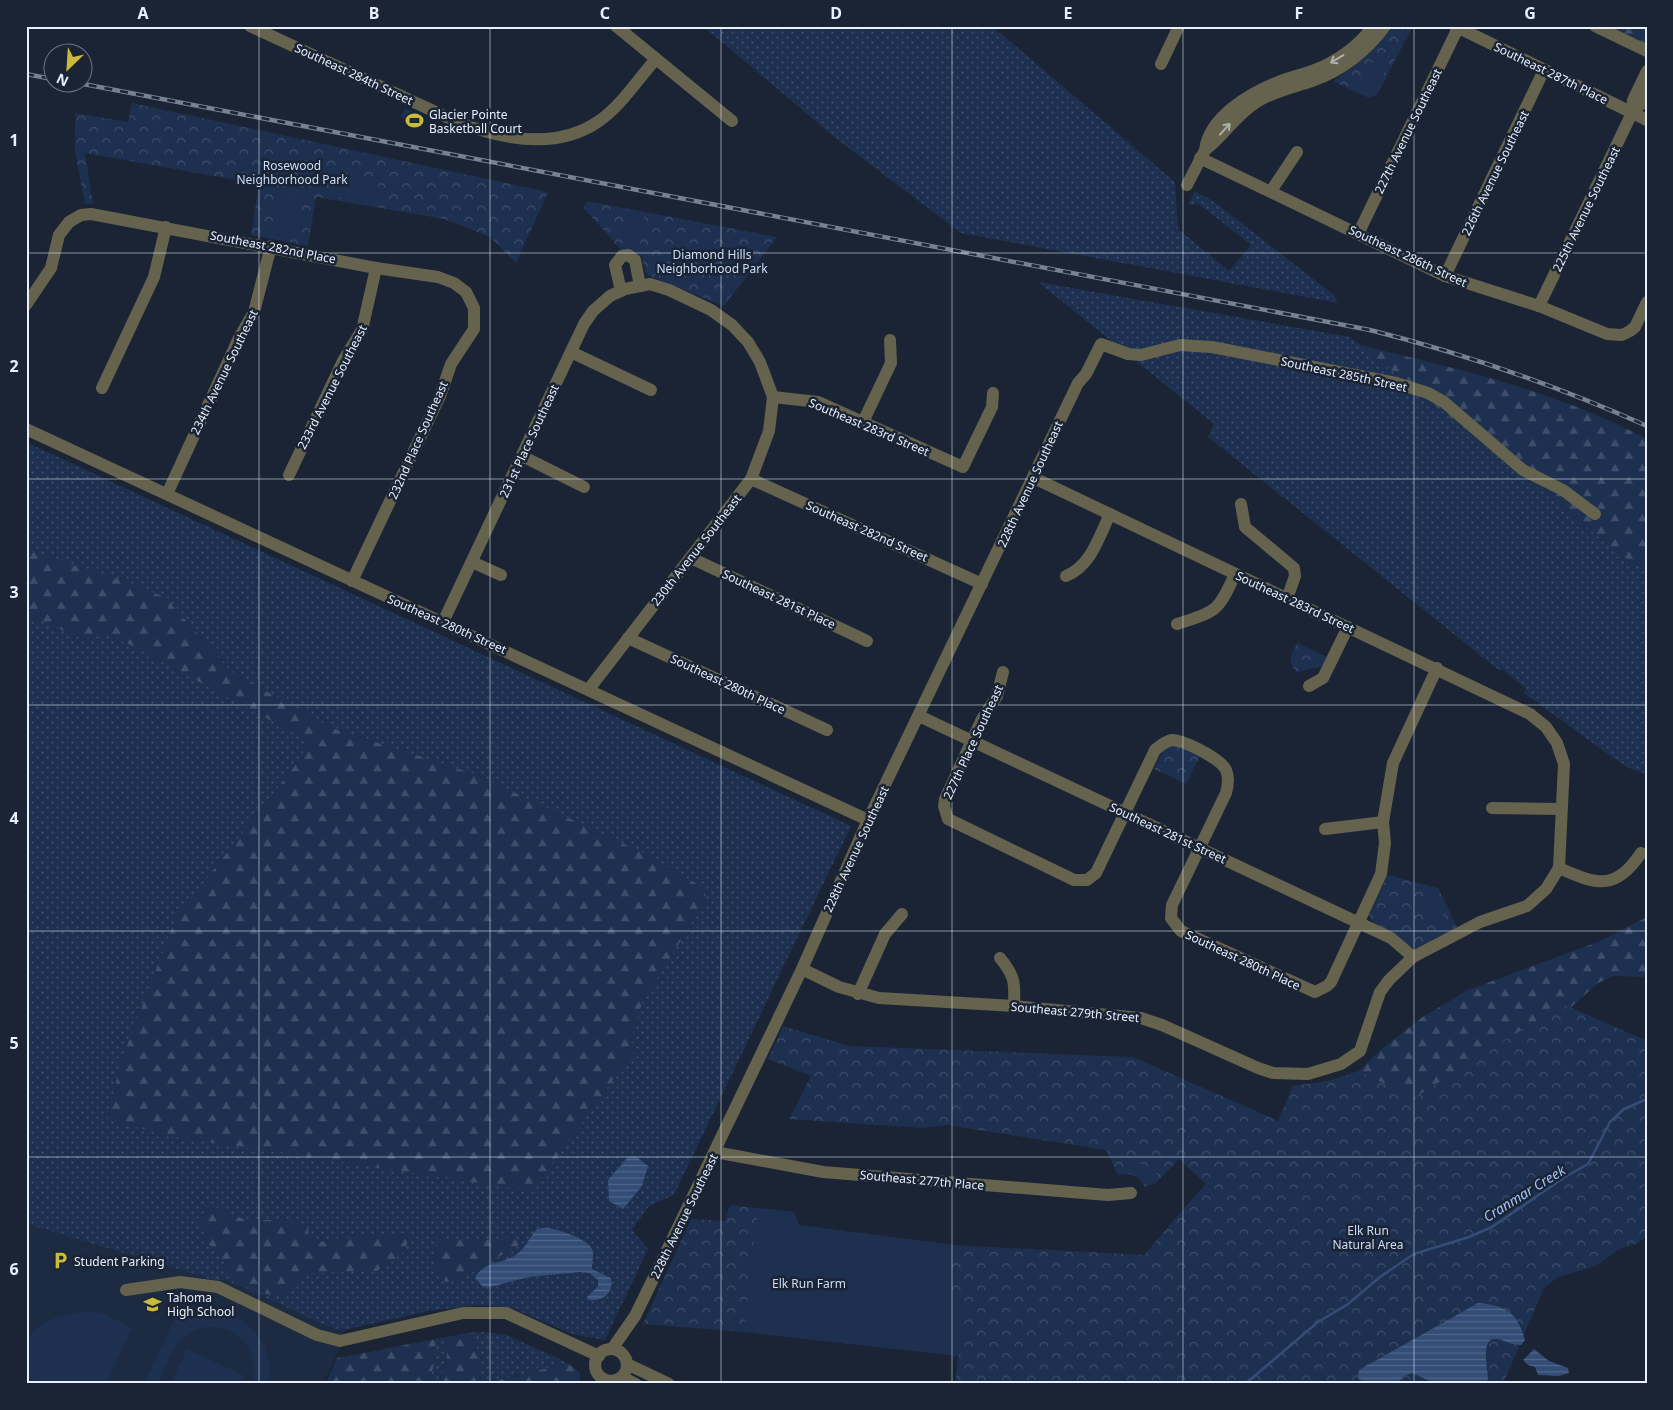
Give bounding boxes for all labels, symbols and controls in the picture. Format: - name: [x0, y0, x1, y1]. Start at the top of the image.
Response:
- text: A: [137, 2, 149, 24]
- text: B: [369, 2, 379, 24]
- text: C: [600, 2, 610, 24]
- text: D: [830, 2, 842, 24]
- text: E: [1064, 2, 1073, 24]
- text: F: [1295, 2, 1303, 24]
- text: G: [1524, 2, 1536, 24]
- street label: Southeast 287th Place: [1491, 38, 1611, 108]
- street label: Southeast 284th Street: [292, 39, 417, 109]
- north arrow: [42, 42, 92, 92]
- one-way arrow: [1331, 54, 1345, 64]
- street label: 227th Avenue Southeast: [1370, 65, 1446, 196]
- text: N: [53, 69, 71, 91]
- place label: Glacier Pointe Basketball Court: [429, 106, 522, 137]
- street label: 226th Avenue Southeast: [1457, 107, 1533, 238]
- sports icon: Glacier Pointe Basketball Court: [405, 111, 425, 131]
- one-way arrow: [1219, 123, 1231, 135]
- text: 1: [9, 129, 19, 151]
- street label: 225th Avenue Southeast: [1548, 143, 1624, 274]
- park label: Rosewood Neighborhood Park: [236, 157, 348, 188]
- street label: Southeast 286th Street: [1346, 221, 1471, 291]
- street label: Southeast 282nd Place: [209, 226, 338, 268]
- park label: Diamond Hills Neighborhood Park: [656, 246, 768, 277]
- street label: 234th Avenue Southeast: [186, 306, 262, 437]
- street label: 233rd Avenue Southeast: [293, 321, 371, 452]
- street label: Southeast 285th Street: [1279, 352, 1409, 396]
- text: 2: [9, 355, 19, 377]
- street label: 232nd Place Southeast: [384, 378, 452, 502]
- street label: 231st Place Southeast: [495, 381, 563, 500]
- street label: Southeast 283rd Street: [806, 394, 932, 460]
- street label: 228th Avenue Southeast: [993, 418, 1067, 550]
- street label: 230th Avenue Southeast: [647, 490, 745, 609]
- street label: Southeast 282nd Street: [803, 496, 931, 566]
- street label: Southeast 281st Place: [720, 565, 839, 633]
- street label: Southeast 283rd Street: [1233, 567, 1358, 637]
- text: 3: [9, 581, 19, 603]
- street label: Southeast 280th Street: [385, 590, 510, 658]
- street label: Southeast 280th Place: [668, 650, 788, 718]
- street label: 227th Place Southeast: [939, 681, 1007, 802]
- street label: 228th Avenue Southeast: [819, 783, 893, 915]
- street label: Southeast 281st Street: [1107, 798, 1230, 868]
- text: 4: [9, 807, 19, 829]
- street label: Southeast 280th Place: [1183, 926, 1303, 994]
- street label: Southeast 279th Street: [1010, 998, 1140, 1026]
- text: 5: [9, 1032, 19, 1054]
- street label: 228th Avenue Southeast: [646, 1150, 722, 1281]
- water label: Cranmar Creek: [1479, 1160, 1570, 1226]
- street label: Southeast 277th Place: [859, 1166, 985, 1194]
- park label: Elk Run Natural Area: [1332, 1222, 1404, 1253]
- parking icon: Student Parking: [50, 1251, 70, 1271]
- place label: Student Parking: [74, 1253, 165, 1270]
- text: 6: [9, 1258, 19, 1280]
- park label: Elk Run Farm: [772, 1275, 846, 1292]
- place label: Tahoma High School: [167, 1289, 234, 1320]
- school or university icon: Tahoma High School: [143, 1294, 163, 1314]

